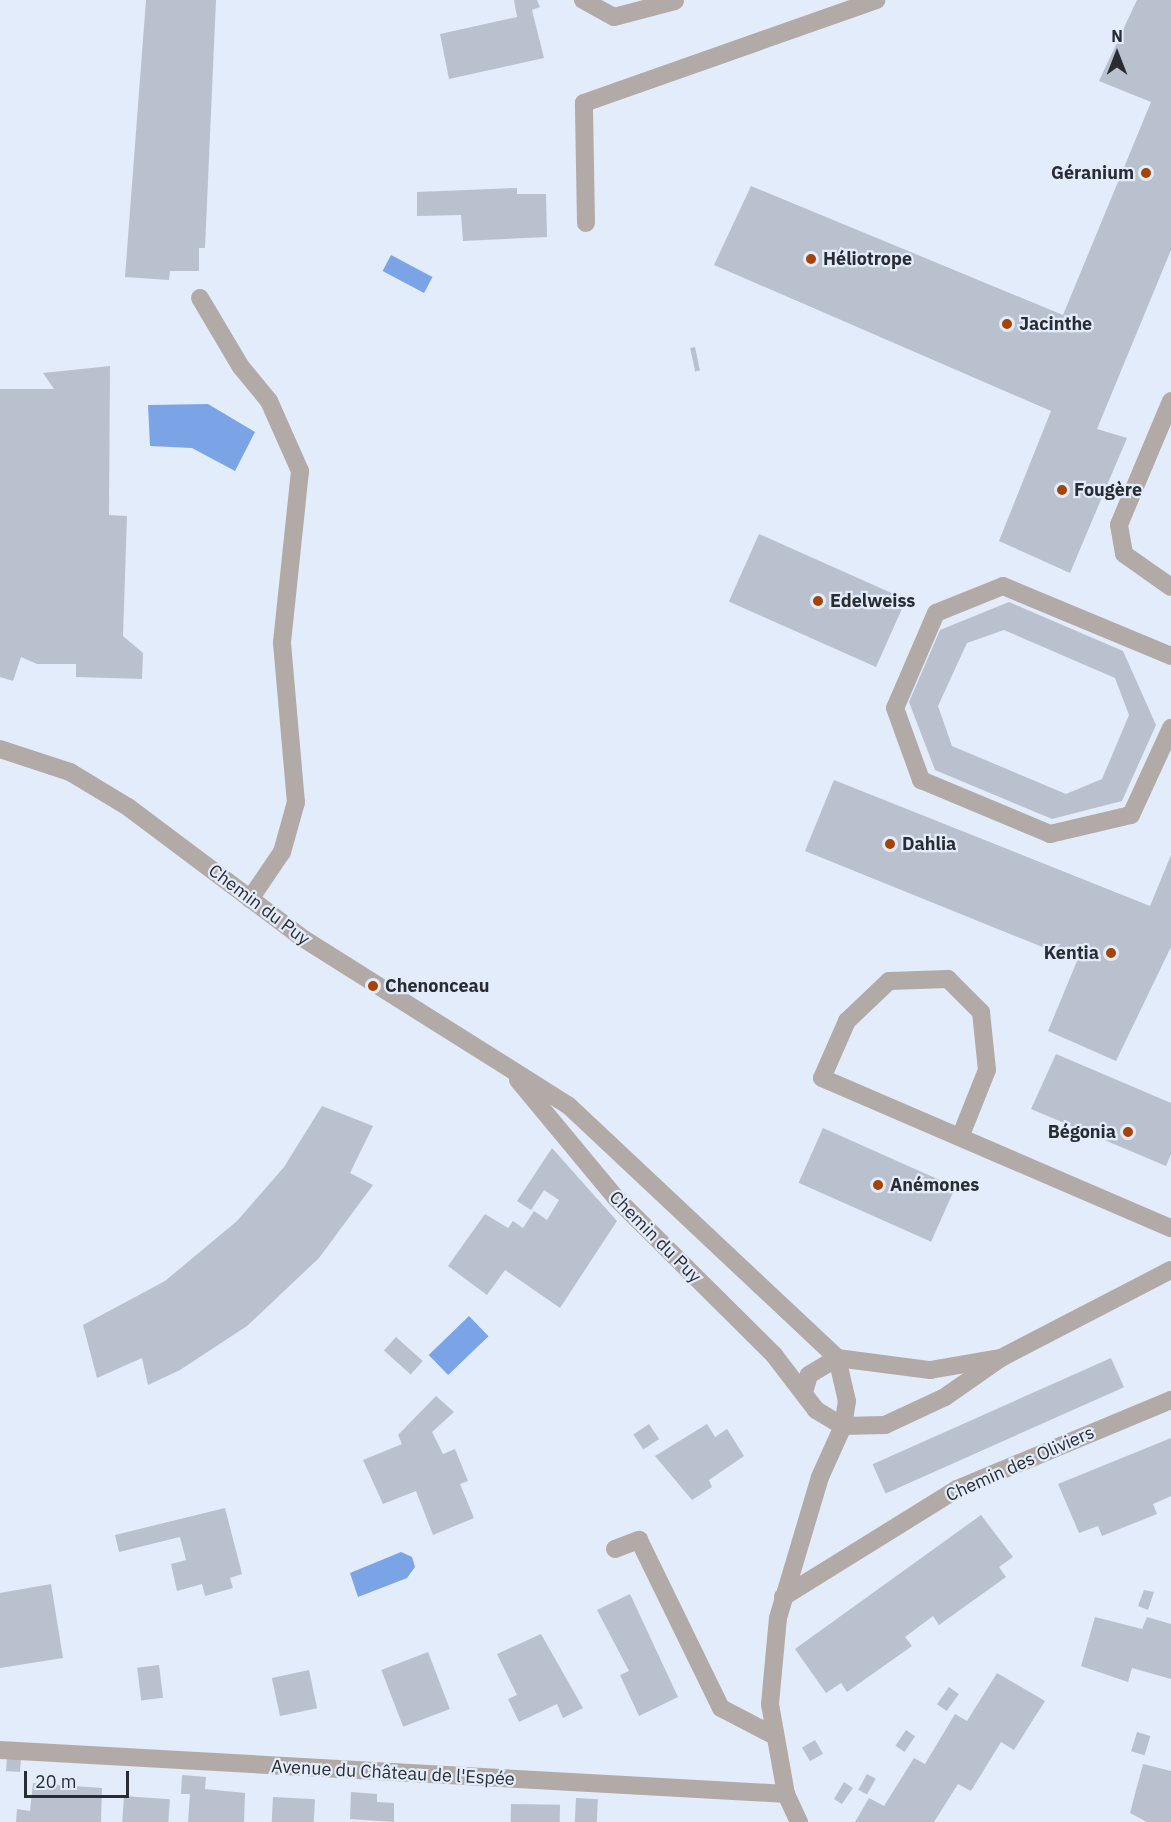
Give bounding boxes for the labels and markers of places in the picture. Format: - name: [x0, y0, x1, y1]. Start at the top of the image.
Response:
- place label: Géranium: [1051, 162, 1134, 184]
- marker: Géranium: [1139, 166, 1153, 180]
- place label: Héliotrope: [823, 248, 912, 270]
- marker: Héliotrope: [804, 252, 818, 266]
- place label: Jacinthe: [1019, 313, 1092, 335]
- marker: Jacinthe: [1000, 317, 1014, 331]
- place label: Fougère: [1074, 479, 1142, 501]
- marker: Fougère: [1055, 483, 1069, 497]
- place label: Edelweiss: [830, 590, 915, 612]
- marker: Edelweiss: [811, 594, 825, 608]
- place label: Dahlia: [902, 833, 956, 855]
- marker: Dahlia: [883, 837, 897, 851]
- place label: Kentia: [1044, 942, 1099, 964]
- marker: Kentia: [1104, 946, 1118, 960]
- place label: Chenonceau: [385, 975, 489, 997]
- marker: Chenonceau: [366, 979, 380, 993]
- place label: Bégonia: [1048, 1121, 1116, 1143]
- marker: Bégonia: [1121, 1125, 1135, 1139]
- place label: Anémones: [890, 1174, 979, 1196]
- marker: Anémones: [871, 1178, 885, 1192]

